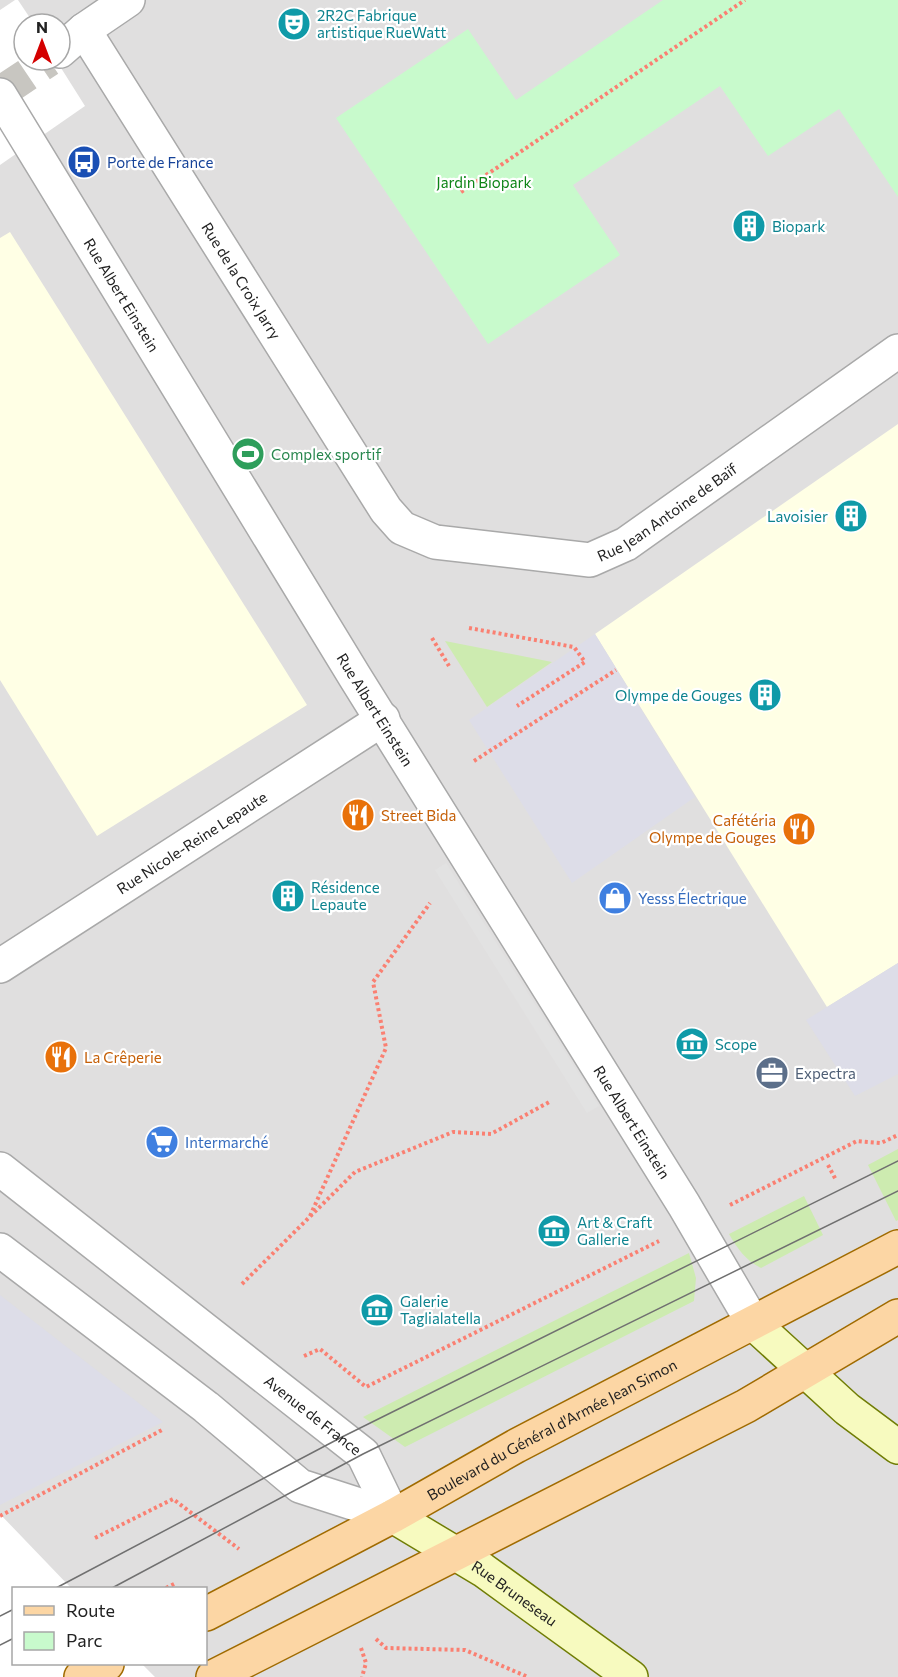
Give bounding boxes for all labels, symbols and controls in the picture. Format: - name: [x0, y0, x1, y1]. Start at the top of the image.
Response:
- theatre icon: 2R2C Fabrique artistique RueWatt: [276, 6, 312, 42]
- place label: 2R2C Fabrique artistique RueWatt: [317, 6, 446, 41]
- north arrow: [12, 12, 72, 72]
- text: N: [36, 17, 48, 36]
- bus stop icon: Porte de France: [66, 144, 102, 180]
- place label: Porte de France: [107, 153, 213, 171]
- park label: Jardin Biopark: [436, 173, 532, 191]
- building icon: Biopark: [731, 208, 767, 244]
- place label: Biopark: [772, 217, 825, 235]
- street label: Rue de la Croix Jarry: [198, 219, 285, 343]
- street label: Rue Albert Einstein: [80, 235, 163, 355]
- sports icon: Complex sportif: [230, 436, 266, 472]
- place label: Complex sportif: [271, 445, 381, 463]
- street label: Rue Jean Antoine de Baïf: [594, 459, 741, 565]
- building icon: Lavoisier: [833, 498, 869, 534]
- place label: Lavoisier: [767, 507, 828, 525]
- street label: Rue Albert Einstein: [333, 650, 417, 769]
- building icon: Olympe de Gouges: [747, 677, 783, 713]
- place label: Olympe de Gouges: [615, 686, 742, 704]
- street label: Rue Nicole-Reine Lepaute: [113, 787, 270, 897]
- restaurant icon: Street Bida: [340, 797, 376, 833]
- place label: Street Bida: [381, 806, 456, 824]
- place label: Cafétéria Olympe de Gouges: [649, 811, 776, 846]
- restaurant icon: Cafétéria Olympe de Gouges: [781, 811, 817, 847]
- building icon: Résidence Lepaute: [270, 878, 306, 914]
- place label: Résidence Lepaute: [311, 878, 380, 913]
- shop icon: Yesss Électrique: [597, 880, 633, 916]
- place label: Yesss Électrique: [638, 888, 747, 907]
- museum icon: Scope: [674, 1026, 710, 1062]
- place label: Scope: [715, 1035, 757, 1053]
- restaurant icon: La Crêperie: [43, 1039, 79, 1075]
- place label: La Crêperie: [84, 1048, 162, 1066]
- office icon: Expectra: [754, 1055, 790, 1091]
- street label: Rue Albert Einstein: [590, 1062, 674, 1182]
- place label: Expectra: [795, 1064, 856, 1082]
- supermarket icon: Intermarché: [144, 1124, 180, 1160]
- place label: Intermarché: [185, 1133, 268, 1151]
- museum icon: Art & Craft Gallerie: [536, 1213, 572, 1249]
- place label: Art & Craft Gallerie: [577, 1213, 652, 1248]
- museum icon: Galerie Taglialatella: [359, 1292, 395, 1328]
- place label: Galerie Taglialatella: [400, 1292, 481, 1327]
- street label: Boulevard du Général d'Armée Jean Simon: [424, 1355, 680, 1504]
- street label: Avenue de France: [261, 1371, 365, 1458]
- street label: Rue Bruneseau: [469, 1556, 561, 1630]
- legend: [12, 1587, 207, 1665]
- text: Route: [66, 1599, 115, 1621]
- text: Parc: [66, 1629, 103, 1651]

